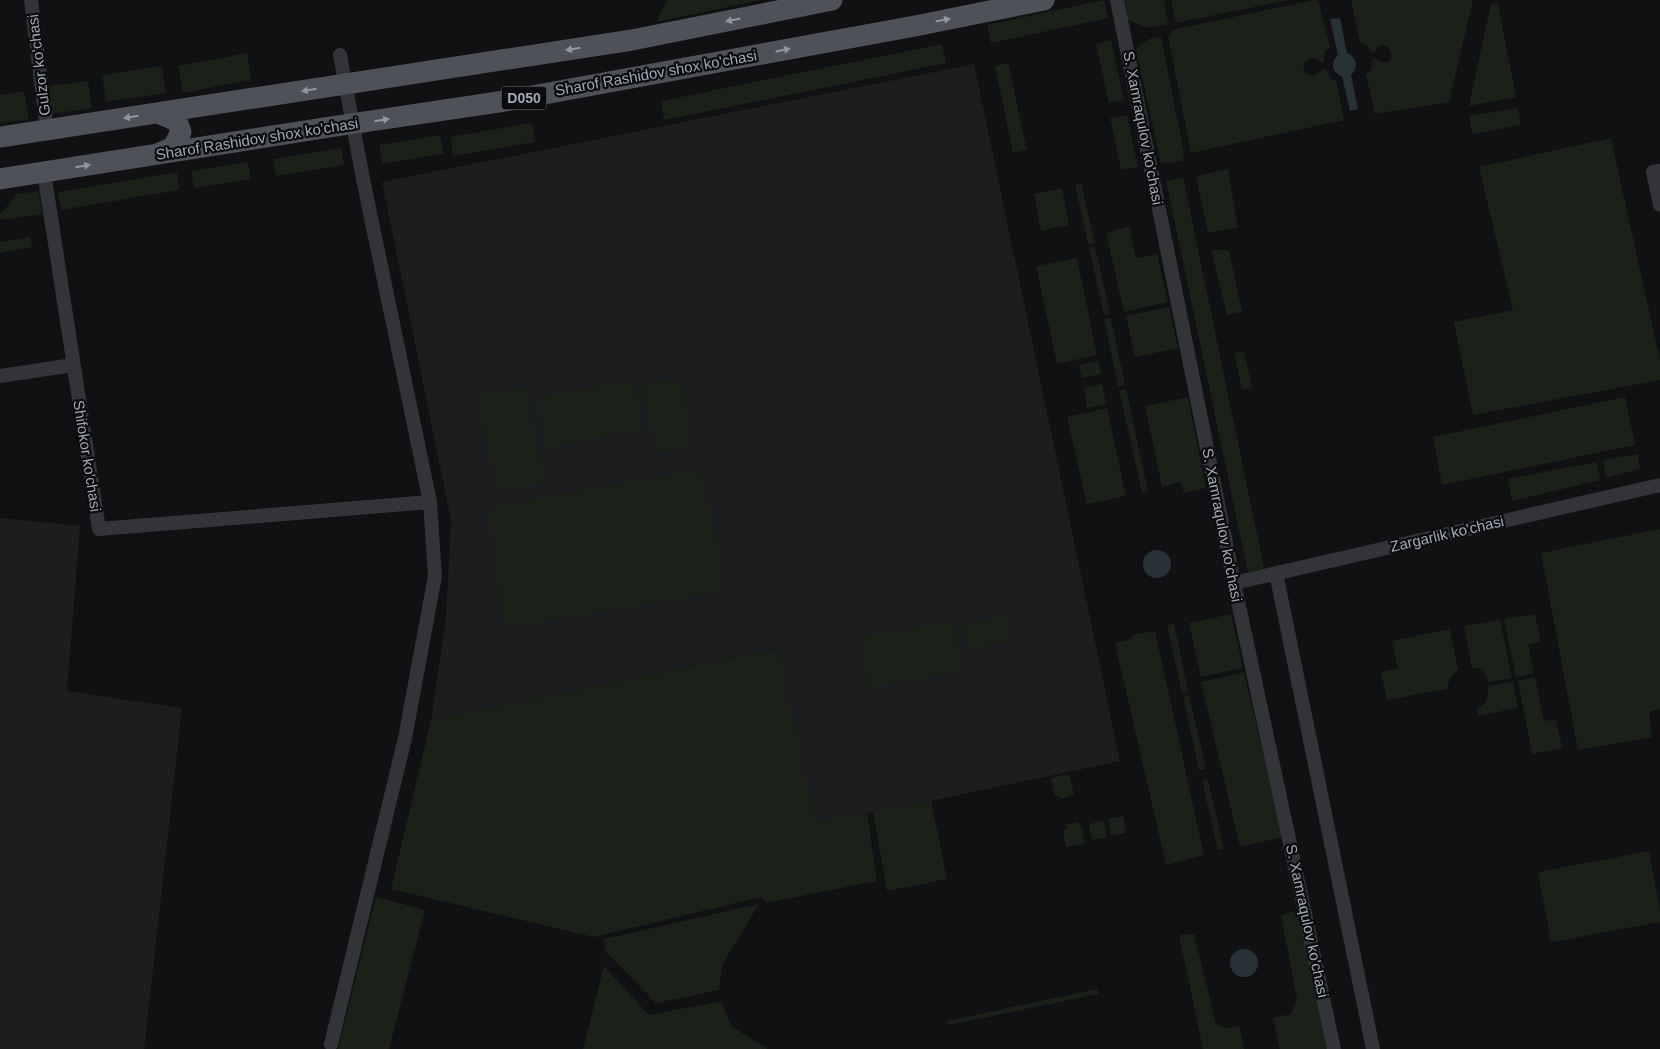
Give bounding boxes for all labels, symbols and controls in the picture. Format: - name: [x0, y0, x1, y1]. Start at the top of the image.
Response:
- street label: Gulzor ko'chasi: [24, 13, 53, 117]
- one-way arrow: [724, 16, 740, 24]
- one-way arrow: [935, 16, 950, 24]
- street label: Sharof Rashidov shox ko'chasi: [554, 46, 758, 99]
- one-way arrow: [565, 46, 581, 54]
- one-way arrow: [775, 46, 791, 54]
- street label: S. Xamraqulov ko'chasi: [1120, 50, 1167, 206]
- one-way arrow: [300, 86, 316, 94]
- road number: D050: [502, 86, 546, 110]
- one-way arrow: [122, 114, 138, 122]
- street label: Sharof Rashidov shox ko'chasi: [155, 114, 359, 163]
- one-way arrow: [374, 116, 390, 124]
- one-way arrow: [75, 162, 91, 170]
- street label: Shifokor ko'chasi: [70, 399, 105, 513]
- street label: S. Xamraqulov ko'chasi: [1199, 447, 1246, 603]
- street label: Zargarlik ko'chasi: [1388, 512, 1505, 555]
- street label: S. Xamraqulov ko'chasi: [1283, 843, 1332, 999]

